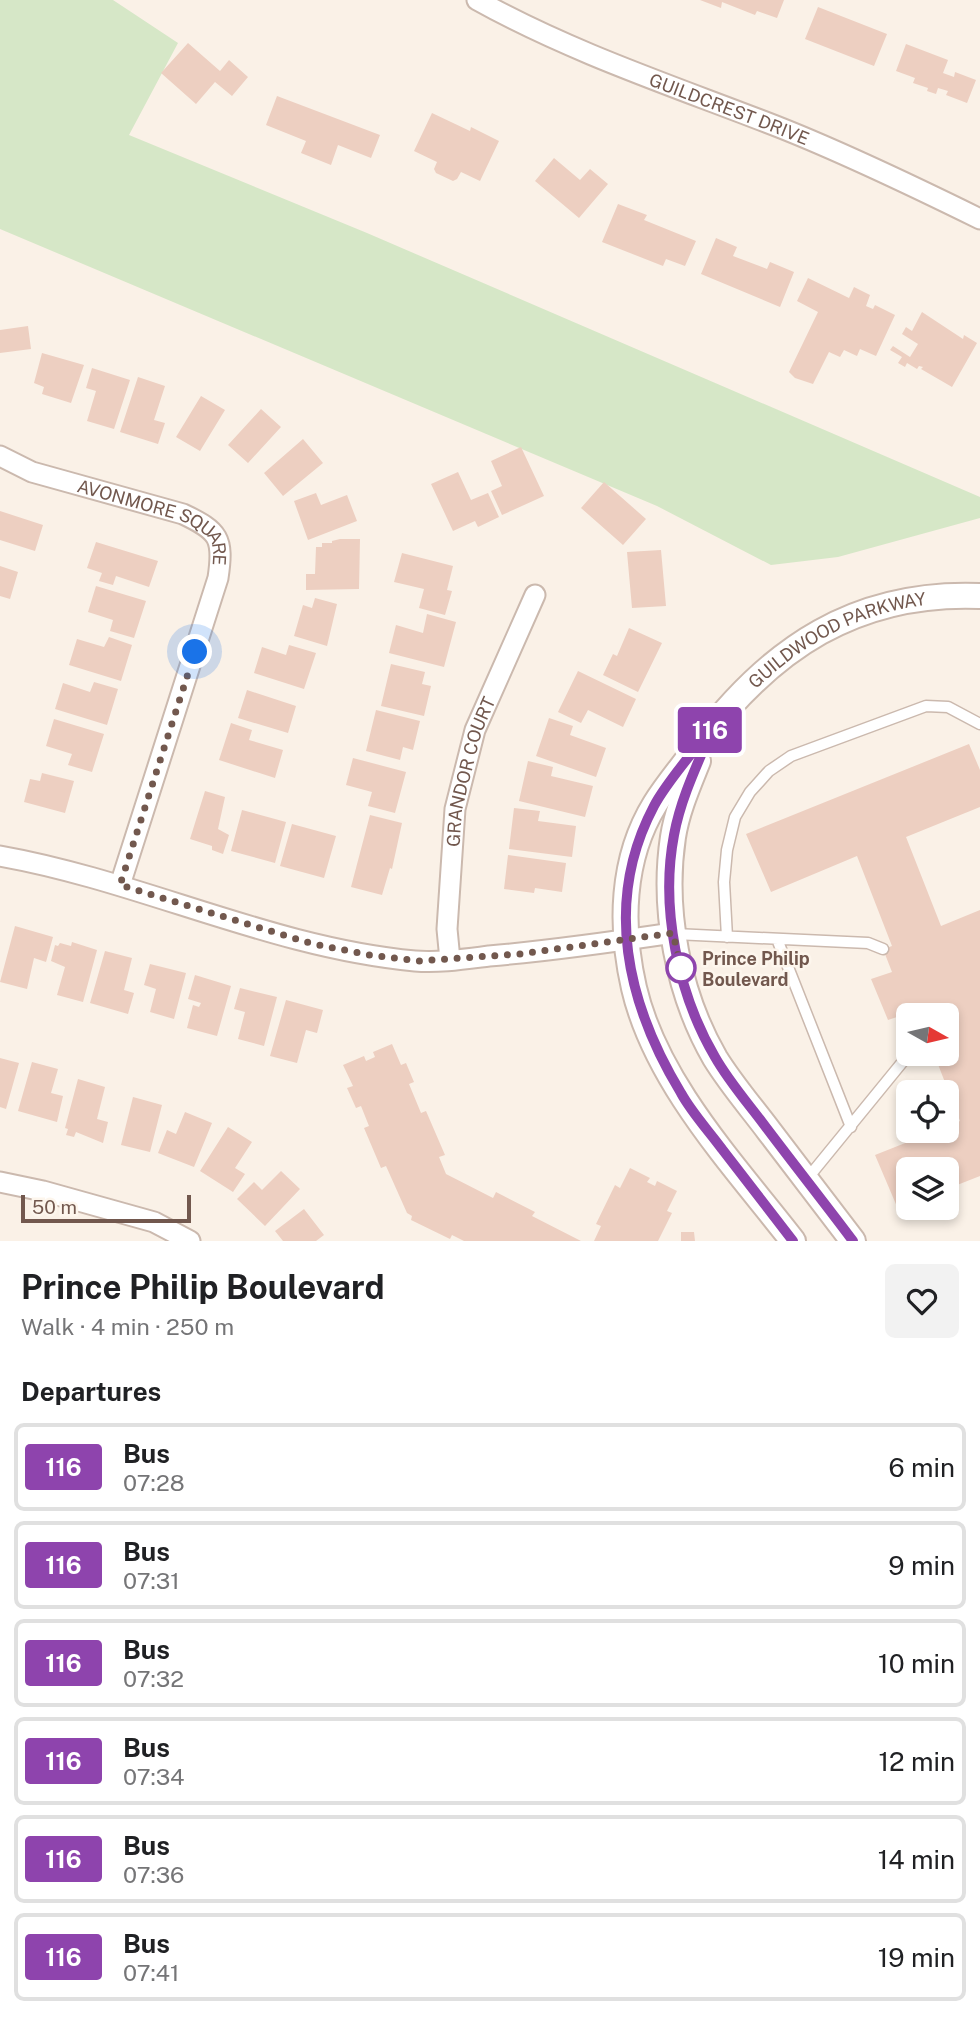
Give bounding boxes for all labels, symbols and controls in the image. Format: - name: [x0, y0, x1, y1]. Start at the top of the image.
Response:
- street label: GUILDCREST DRIVE: [646, 68, 812, 149]
- street label: AVONMORE SQUARE: [75, 475, 231, 566]
- street label: GUILDWOOD PARKWAY: [744, 588, 927, 692]
- your location: [177, 634, 212, 669]
- street label: GRANDOR COURT: [442, 693, 499, 847]
- line badge: 116: [670, 707, 750, 753]
- text: 116: [692, 716, 728, 744]
- place label: Prince Philip Boulevard: [702, 948, 810, 990]
- marker: Prince Philip Boulevard: [666, 953, 696, 983]
- north arrow: [896, 1003, 959, 1066]
- map controls: [896, 1003, 959, 1220]
- button: locate: [896, 1080, 959, 1143]
- button: layers: [896, 1157, 959, 1220]
- scale bar: [21, 1192, 191, 1224]
- text: 50 m: [32, 1196, 77, 1218]
- button: heart: [885, 1264, 959, 1338]
- text: Prince Philip Boulevard: [21, 1268, 385, 1306]
- text: Walk · 4 min · 250 m: [21, 1313, 234, 1340]
- text: Departures: [21, 1376, 161, 1407]
- text: Bus: [123, 1438, 170, 1469]
- text: 6 min: [888, 1452, 955, 1483]
- text: 116: [45, 1453, 82, 1481]
- text: 07:28: [123, 1469, 185, 1496]
- text: Bus: [123, 1536, 170, 1567]
- text: 9 min: [888, 1550, 955, 1581]
- text: 116: [45, 1551, 82, 1579]
- text: 07:31: [123, 1567, 180, 1594]
- text: Bus: [123, 1634, 170, 1665]
- text: 10 min: [878, 1648, 955, 1679]
- text: 116: [45, 1649, 82, 1677]
- text: 07:32: [123, 1665, 184, 1692]
- text: Bus: [123, 1732, 170, 1763]
- text: 12 min: [879, 1746, 955, 1777]
- text: 116: [45, 1747, 82, 1775]
- text: 07:34: [123, 1763, 185, 1790]
- text: Bus: [123, 1830, 170, 1861]
- text: 14 min: [878, 1844, 955, 1875]
- text: 116: [45, 1845, 82, 1873]
- text: 07:36: [123, 1861, 184, 1888]
- text: Bus: [123, 1928, 170, 1959]
- text: 19 min: [878, 1942, 955, 1973]
- text: 116: [45, 1943, 82, 1971]
- text: 07:41: [123, 1959, 179, 1986]

